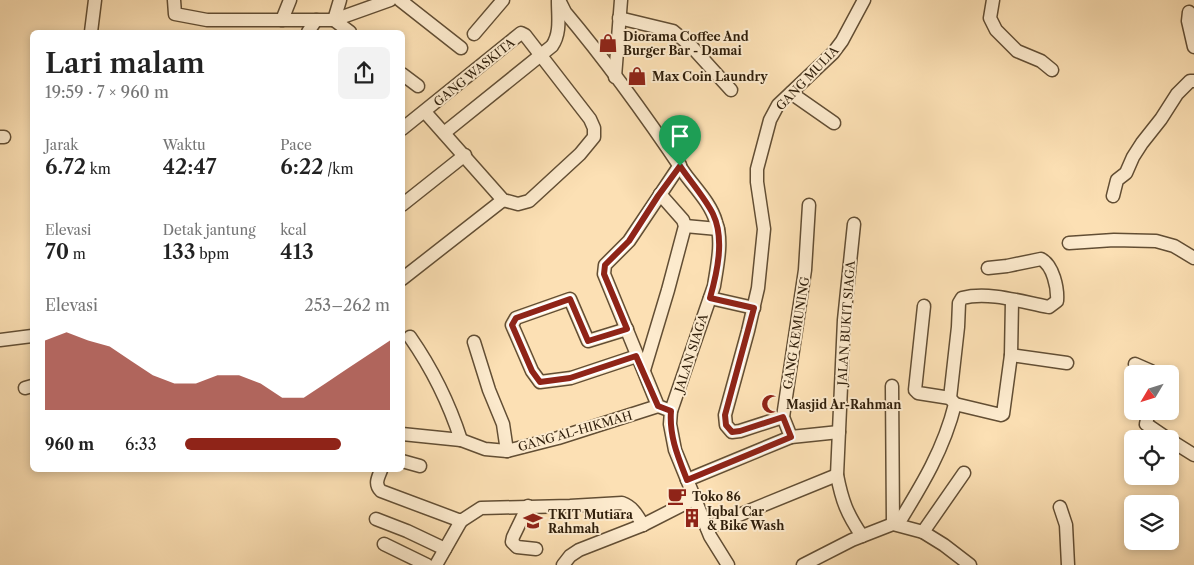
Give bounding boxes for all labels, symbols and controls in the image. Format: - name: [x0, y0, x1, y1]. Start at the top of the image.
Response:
- place label: Diorama Coffee And Burger Bar - Damai: [623, 29, 749, 58]
- shop icon: Diorama Coffee And Burger Bar - Damai: [597, 32, 619, 54]
- street label: GANG WASKITA: [431, 34, 518, 109]
- street label: GANG MULIA: [773, 42, 842, 113]
- text: Lari malam: [45, 46, 205, 80]
- button: share: [338, 47, 390, 99]
- shop icon: Max Coin Laundry: [626, 65, 648, 87]
- place label: Max Coin Laundry: [652, 69, 768, 84]
- text: 19:59 · 7 × 960 m: [45, 82, 169, 102]
- pin: [659, 115, 701, 166]
- icon: arrive: [666, 122, 694, 150]
- text: Jarak: [45, 136, 78, 154]
- text: Waktu: [163, 136, 206, 154]
- text: Pace: [280, 136, 312, 154]
- text: 6.72: [45, 154, 86, 179]
- text: 42:47: [163, 154, 217, 179]
- text: 6:22: [280, 154, 324, 179]
- text: km: [86, 160, 111, 178]
- text: /km: [324, 160, 353, 178]
- text: Elevasi: [45, 221, 91, 239]
- text: Detak jantung: [163, 221, 256, 239]
- text: kcal: [280, 221, 307, 239]
- text: 70: [45, 239, 69, 264]
- text: 133: [163, 239, 195, 264]
- text: 413: [280, 239, 314, 264]
- text: m: [69, 245, 86, 263]
- text: bpm: [195, 245, 229, 263]
- street label: JALAN BUKIT SIAGA: [834, 259, 858, 388]
- street label: GANG KEMUNING: [780, 275, 812, 390]
- text: Elevasi: [45, 295, 98, 315]
- text: 253–262 m: [304, 295, 390, 315]
- street label: JALAN SIAGA: [671, 311, 711, 396]
- north arrow: [1124, 365, 1179, 420]
- map controls: [1124, 365, 1179, 550]
- mosque icon: Masjid Ar-Rahman: [760, 393, 782, 415]
- place label: Masjid Ar-Rahman: [786, 397, 902, 412]
- street label: GANG AL-HIKMAH: [516, 408, 634, 454]
- button: locate: [1124, 430, 1179, 485]
- text: 960 m: [45, 434, 94, 454]
- text: 6:33: [125, 434, 156, 454]
- cafe icon: Toko 86: [666, 485, 688, 507]
- place label: Toko 86: [692, 489, 741, 504]
- button: layers: [1124, 495, 1179, 550]
- place label: Iqbal Car & Bike Wash: [707, 504, 785, 533]
- place label: TKIT Mutiara Rahmah: [548, 507, 634, 536]
- building icon: Iqbal Car & Bike Wash: [681, 507, 703, 529]
- school or university icon: TKIT Mutiara Rahmah: [522, 510, 544, 532]

